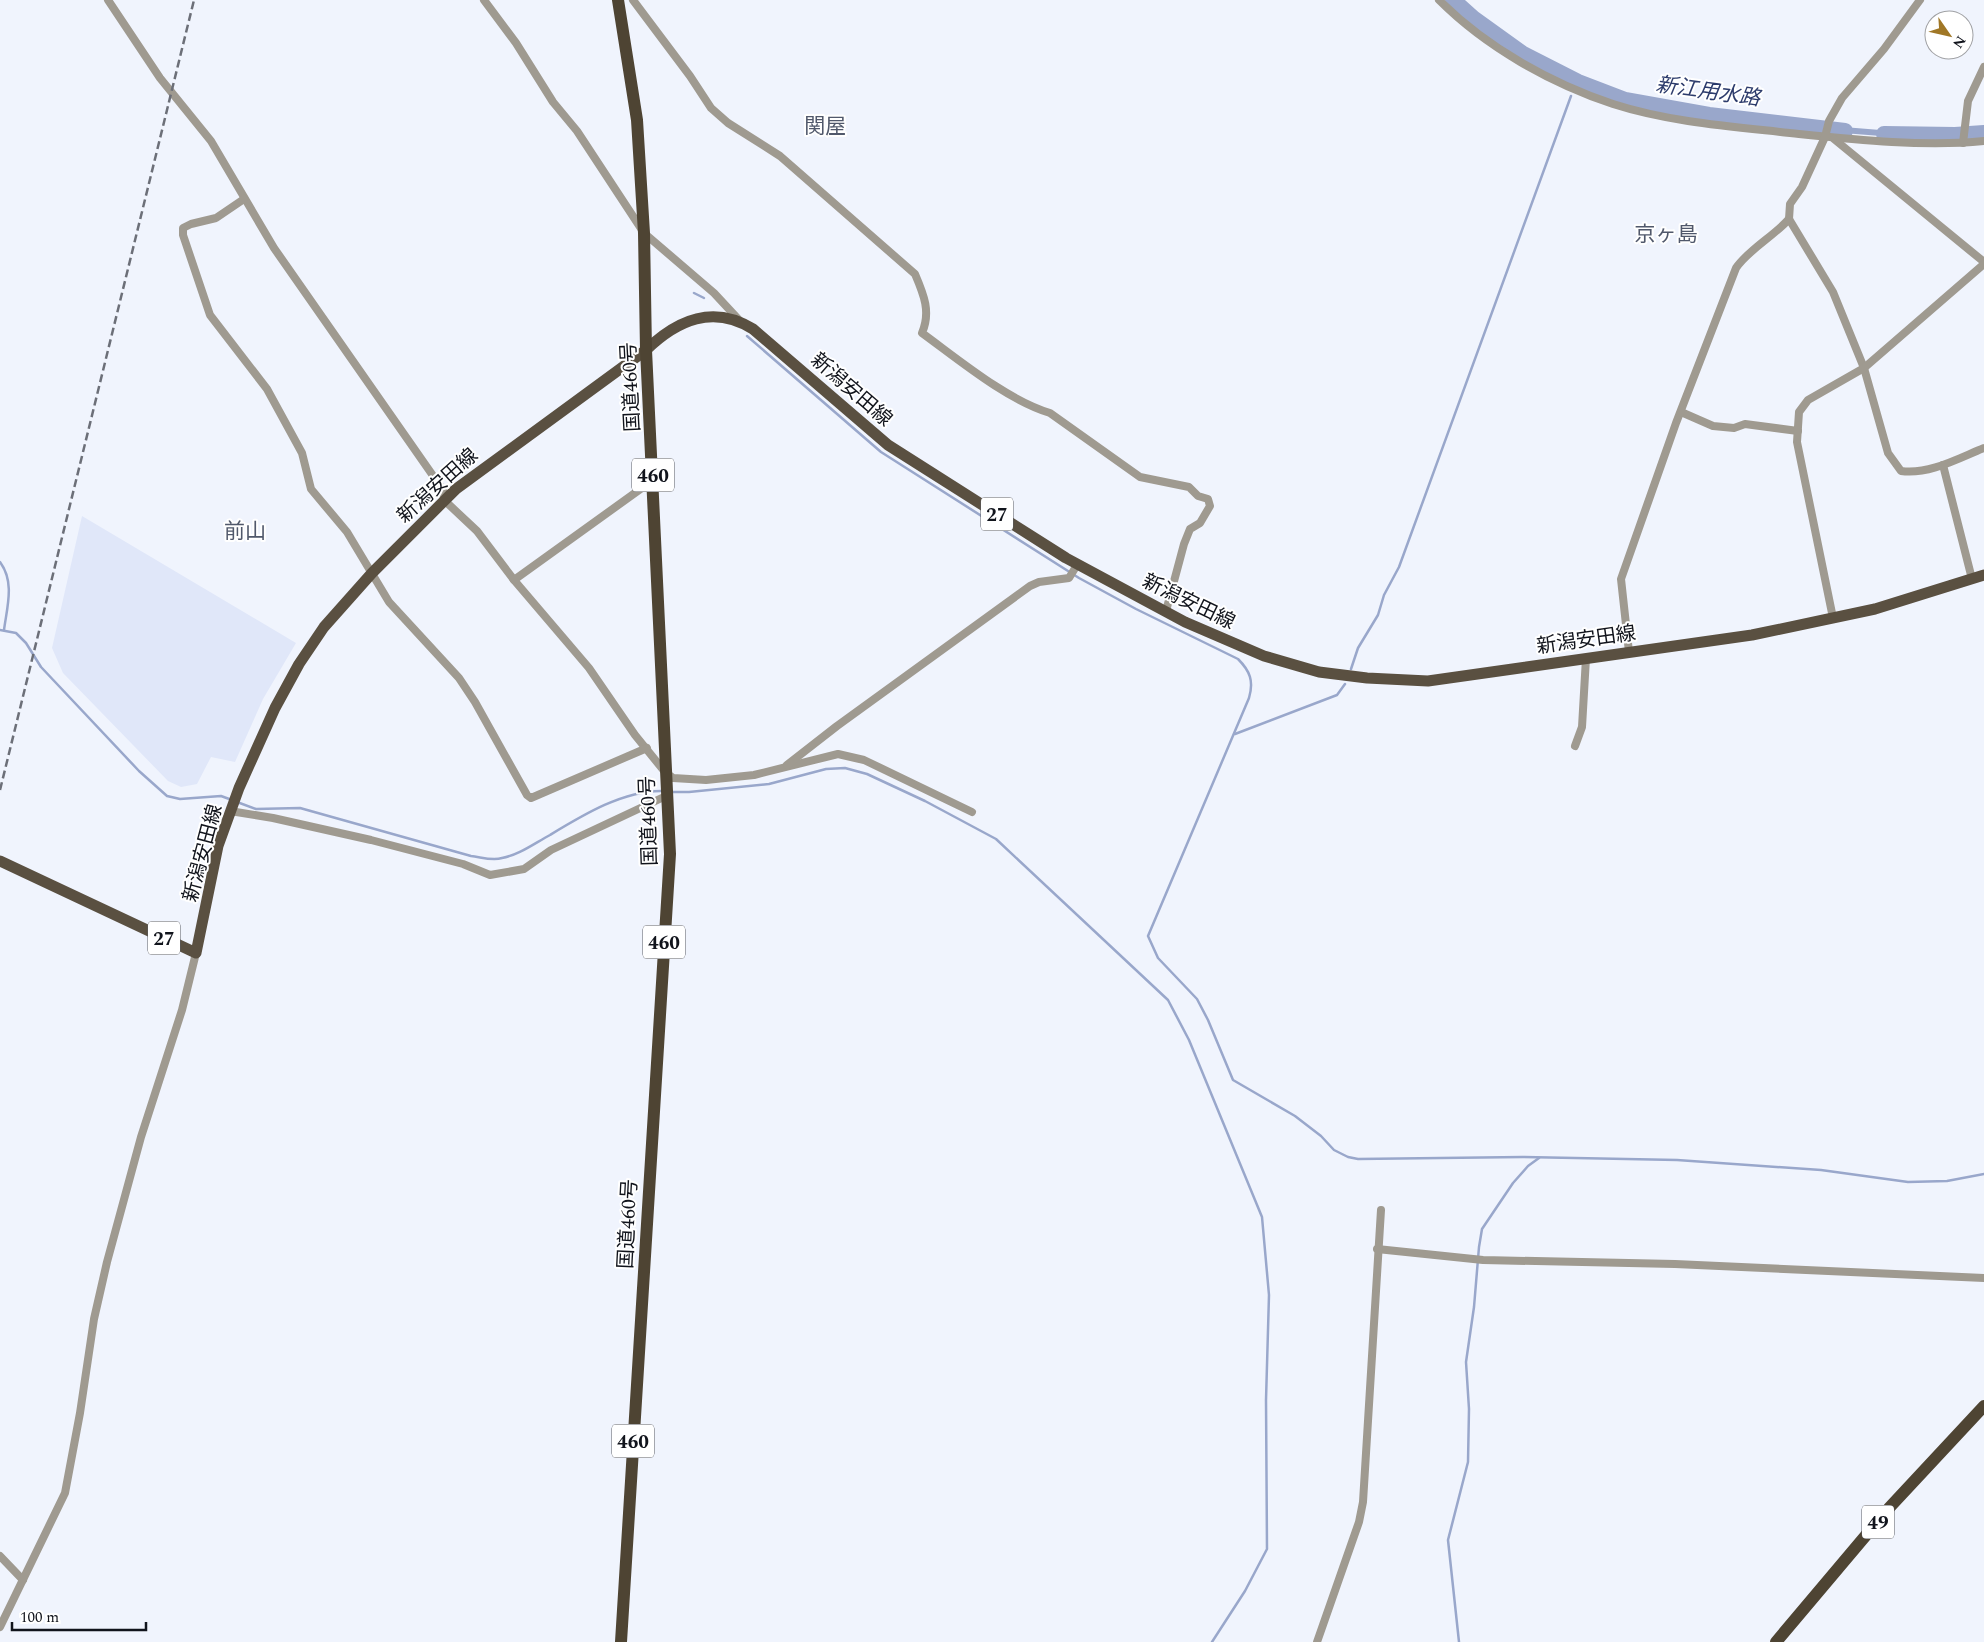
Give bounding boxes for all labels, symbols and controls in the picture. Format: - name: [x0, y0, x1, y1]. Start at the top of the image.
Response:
- north arrow: [1924, 10, 1974, 60]
- text: N: [1947, 31, 1971, 53]
- water label: 新江用水路: [1654, 69, 1764, 115]
- district label: 関屋: [804, 111, 846, 143]
- district label: 京ヶ島: [1635, 219, 1698, 251]
- street label: 国道460号: [614, 341, 648, 433]
- street label: 新潟安田線: [804, 346, 899, 434]
- street label: 新潟安田線: [390, 441, 485, 530]
- road number: 460: [632, 458, 674, 492]
- road number: 27: [981, 498, 1013, 530]
- district label: 前山: [224, 516, 266, 548]
- street label: 新潟安田線: [1137, 566, 1240, 637]
- street label: 新潟安田線: [1535, 618, 1638, 662]
- street label: 国道460号: [632, 775, 666, 866]
- street label: 新潟安田線: [176, 801, 230, 905]
- road number: 27: [148, 921, 180, 954]
- road number: 460: [643, 926, 685, 959]
- street label: 国道460号: [611, 1178, 645, 1270]
- road number: 460: [612, 1424, 654, 1458]
- road number: 49: [1862, 1505, 1894, 1538]
- scale bar: [12, 1600, 146, 1632]
- text: 100 m: [20, 1606, 59, 1629]

